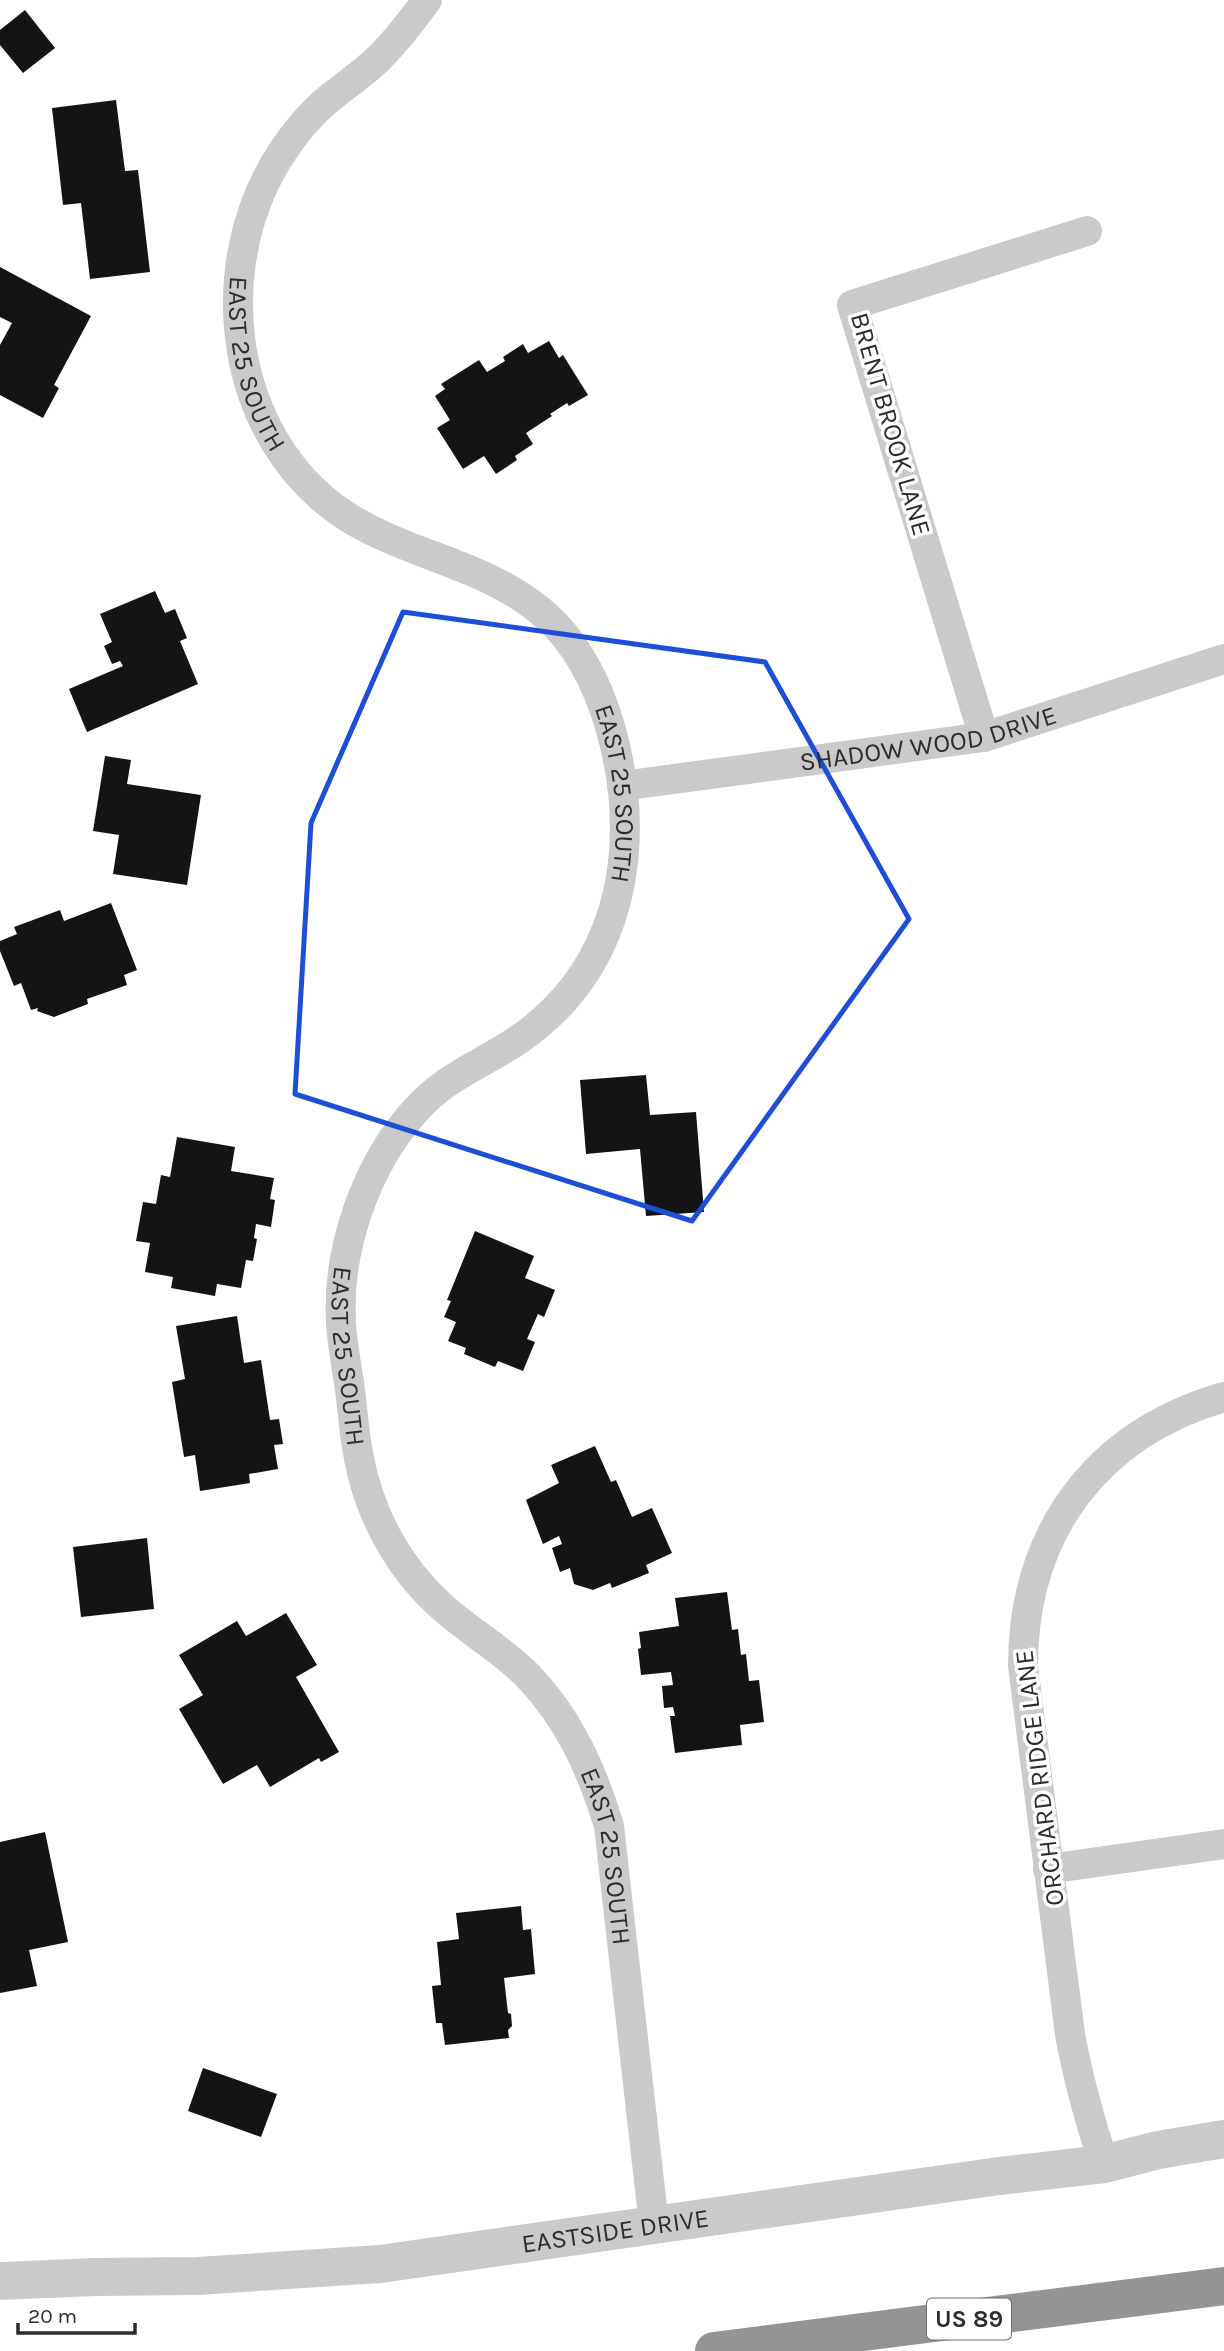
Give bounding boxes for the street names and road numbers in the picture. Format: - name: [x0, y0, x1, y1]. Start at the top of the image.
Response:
- street label: EAST 25 SOUTH: [222, 275, 292, 457]
- street label: BRENT BROOK LANE: [844, 309, 937, 539]
- street label: SHADOW WOOD DRIVE: [798, 699, 1061, 778]
- street label: EAST 25 SOUTH: [588, 700, 640, 885]
- street label: EAST 25 SOUTH: [325, 1265, 371, 1448]
- street label: ORCHARD RIDGE LANE: [1008, 1648, 1071, 1908]
- street label: EAST 25 SOUTH: [574, 1763, 637, 1946]
- street label: EASTSIDE DRIVE: [520, 2202, 711, 2260]
- road number: US 89: [927, 2298, 1011, 2340]

